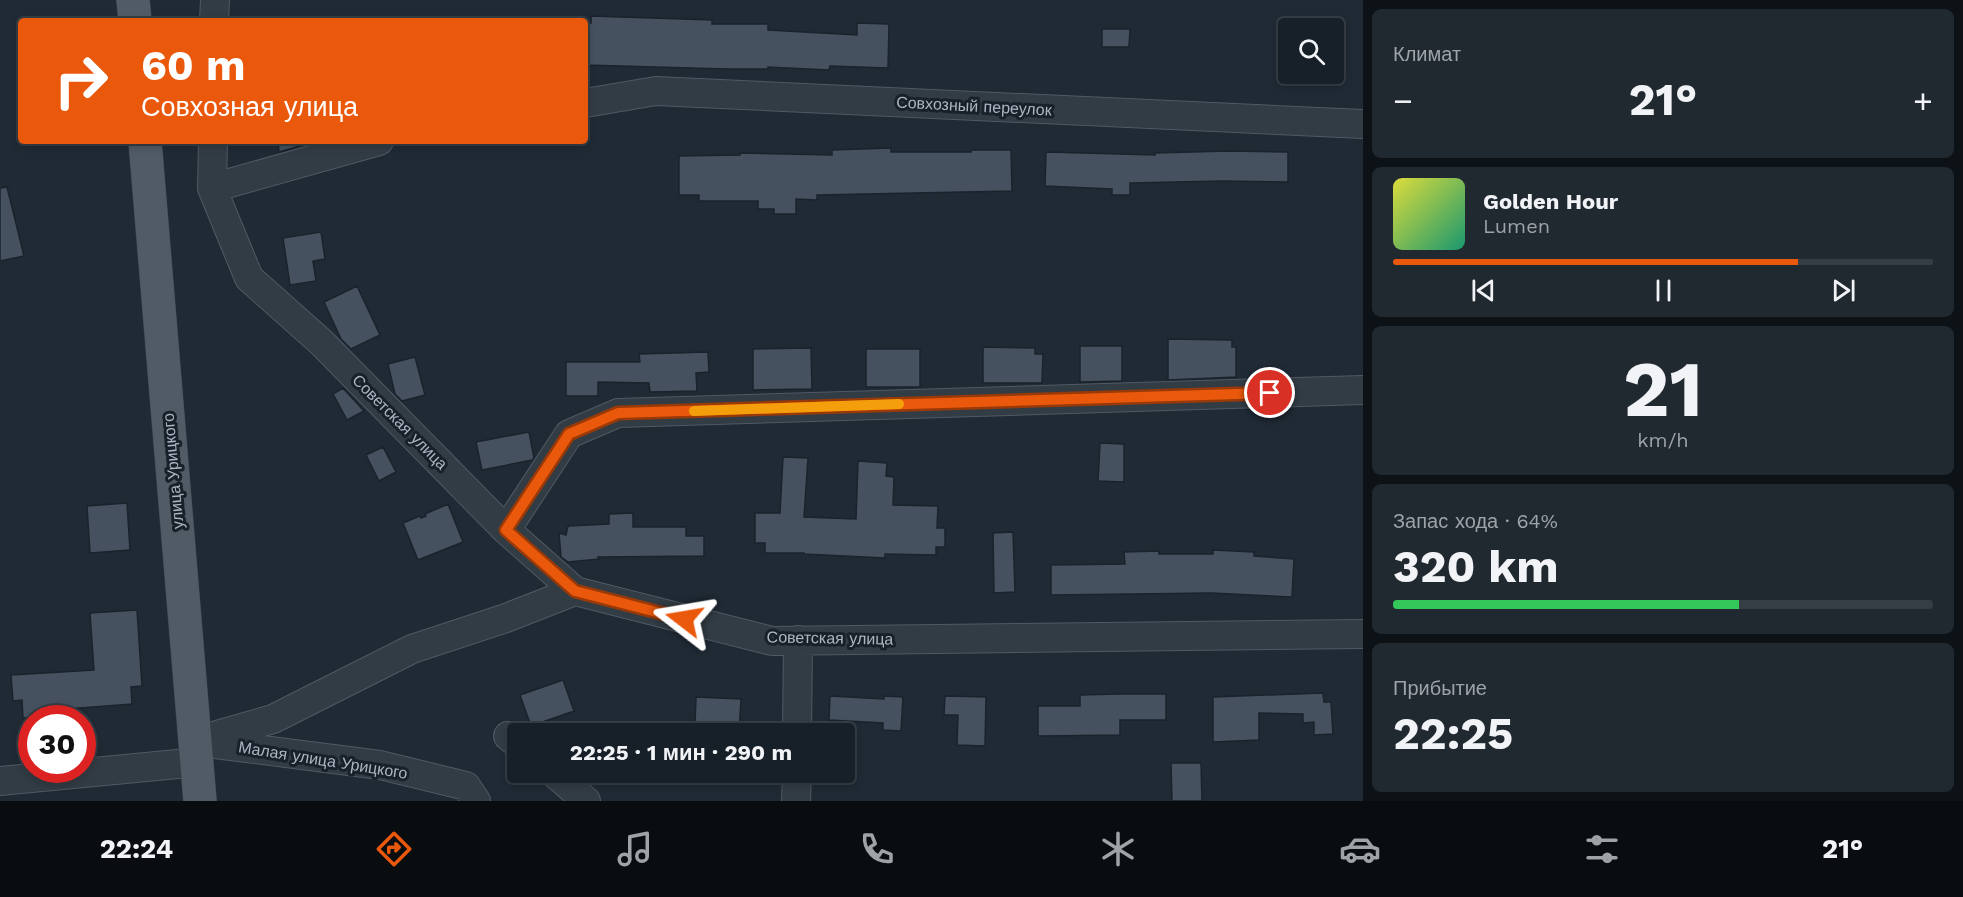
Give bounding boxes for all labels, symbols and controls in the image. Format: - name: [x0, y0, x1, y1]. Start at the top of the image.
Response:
- map controls: [1278, 18, 1344, 84]
- button: search: [1278, 18, 1344, 84]
- text: 60 m: [141, 41, 245, 90]
- icon: right: [42, 42, 120, 120]
- text: Климат: [1393, 42, 1461, 66]
- text: 21°: [1629, 73, 1697, 126]
- text: −: [1393, 81, 1413, 120]
- text: +: [1913, 81, 1933, 120]
- text: Совхозная улица: [141, 91, 358, 123]
- street label: Совхозный переулок: [896, 92, 1053, 120]
- text: Golden Hour: [1483, 189, 1618, 214]
- text: Lumen: [1483, 214, 1550, 238]
- icon: previous: [1467, 274, 1500, 307]
- icon: pause: [1647, 274, 1680, 307]
- icon: next: [1827, 274, 1860, 307]
- text: 21: [1623, 343, 1703, 435]
- pin: [1244, 367, 1295, 418]
- street label: Советская улица: [349, 371, 452, 474]
- icon: arrive: [1253, 376, 1286, 409]
- street label: улица Урицкого: [158, 412, 188, 530]
- text: km/h: [1637, 428, 1689, 452]
- text: Запас хода · 64%: [1393, 509, 1558, 533]
- text: 320 km: [1393, 540, 1559, 593]
- position arrow: [652, 587, 716, 651]
- street label: Советская улица: [767, 627, 894, 649]
- text: Прибытие: [1393, 676, 1487, 700]
- speed limit sign: 30: [18, 705, 96, 783]
- text: 22:25: [1393, 707, 1513, 760]
- street label: Малая улица Урицкого: [237, 737, 409, 783]
- text: 22:25 · 1 мин · 290 m: [570, 740, 792, 765]
- icon: directions: [373, 828, 415, 870]
- icon: music: [614, 828, 656, 870]
- icon: phone: [856, 828, 898, 870]
- icon: climate: [1097, 828, 1139, 870]
- icon: car: [1339, 828, 1381, 870]
- icon: filters: [1581, 828, 1623, 870]
- text: 22:24: [100, 833, 173, 865]
- text: 21°: [1822, 833, 1863, 865]

